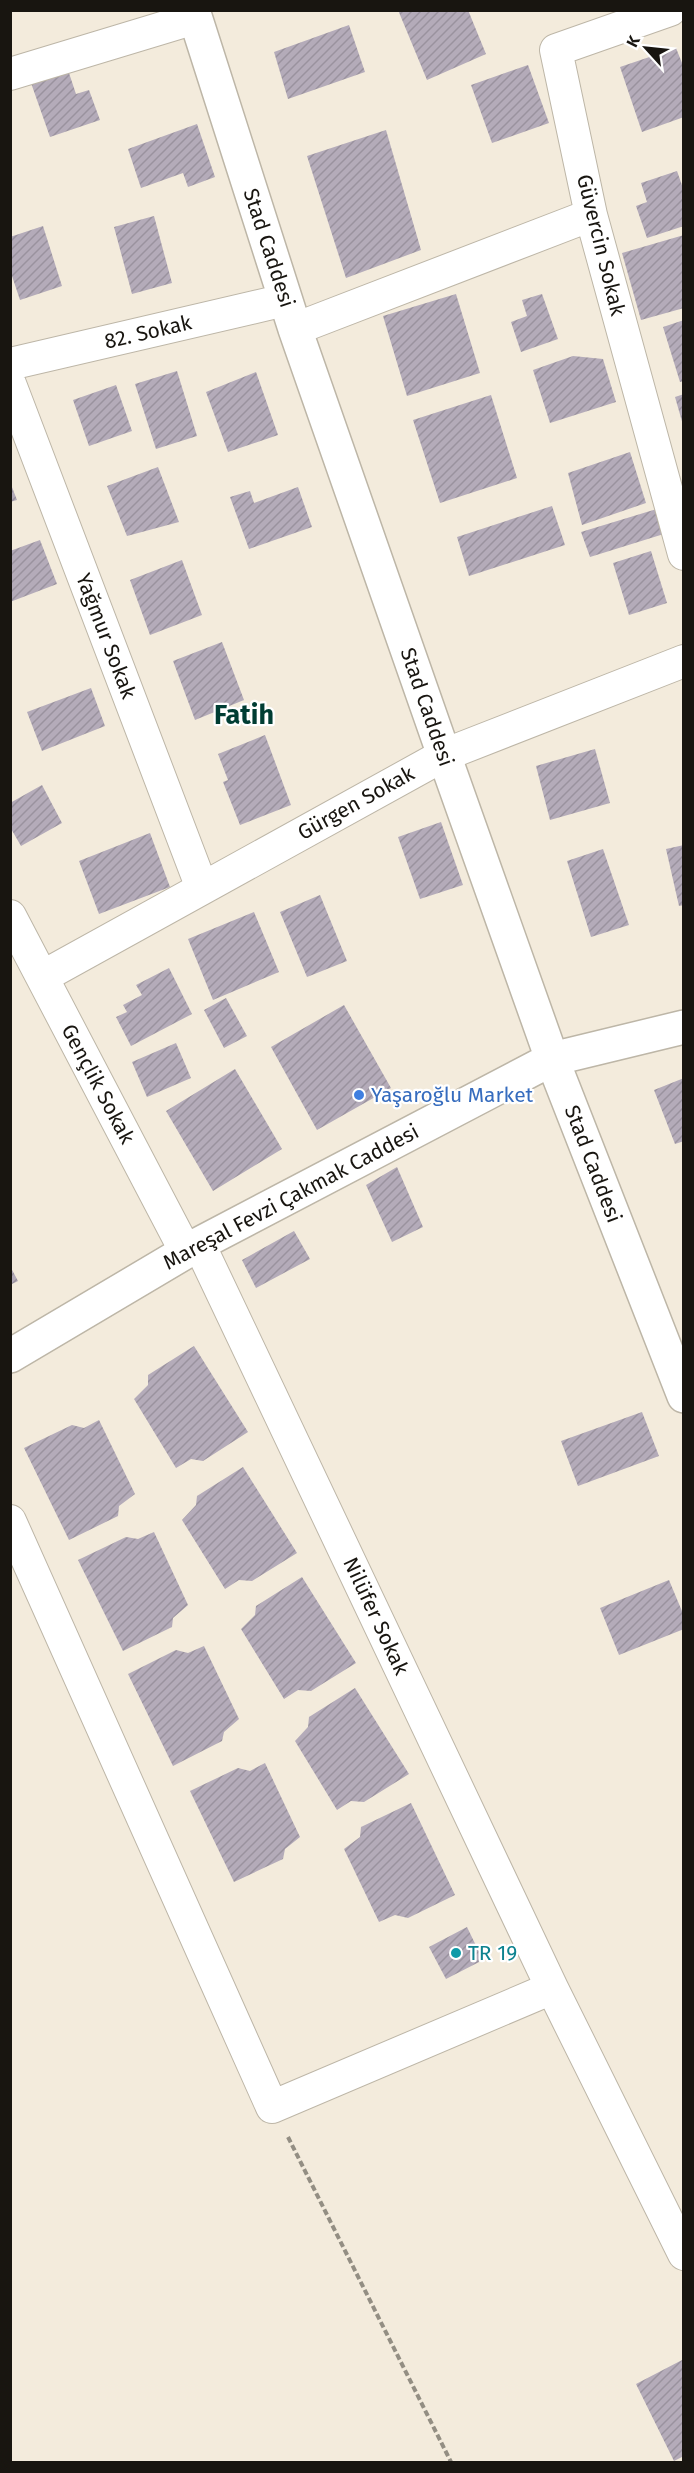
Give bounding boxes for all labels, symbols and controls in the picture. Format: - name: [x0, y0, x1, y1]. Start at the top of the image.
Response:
- north arrow: [616, 18, 676, 78]
- text: K: [622, 32, 644, 50]
- street label: Güvercin Sokak: [571, 172, 631, 319]
- street label: Stad Caddesi: [238, 185, 300, 311]
- street label: 82. Sokak: [102, 309, 194, 355]
- street label: Yağmur Sokak: [70, 570, 142, 703]
- street label: Stad Caddesi: [395, 644, 459, 770]
- district label: Fatih: [214, 699, 274, 731]
- street label: Gürgen Sokak: [293, 760, 419, 846]
- street label: Gençlik Sokak: [56, 1020, 141, 1148]
- place label: Yaşaroğlu Market: [371, 1082, 534, 1108]
- marker: Yaşaroğlu Market: [352, 1088, 366, 1102]
- street label: Stad Caddesi: [559, 1102, 627, 1226]
- street label: Mareşal Fevzi Çakmak Caddesi: [159, 1118, 423, 1276]
- street label: Nilüfer Sokak: [337, 1553, 415, 1679]
- place label: TR 19: [468, 1940, 517, 1966]
- marker: TR 19: [449, 1946, 463, 1960]

